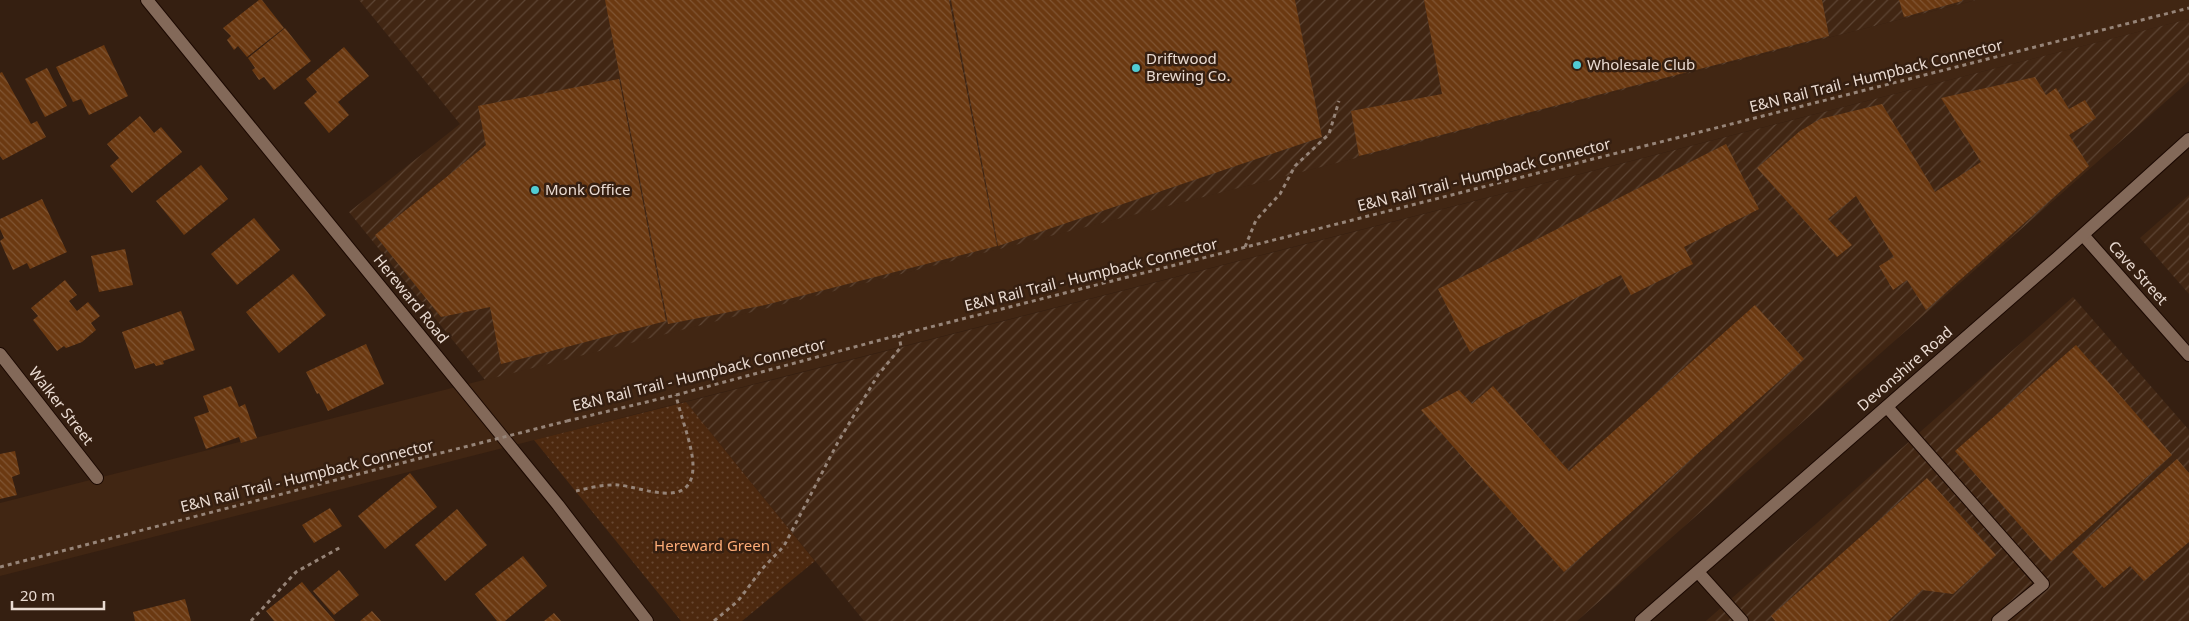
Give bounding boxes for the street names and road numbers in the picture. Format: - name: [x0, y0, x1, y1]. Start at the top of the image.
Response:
- street label: E&N Rail Trail - Humpback Connector: [1747, 34, 2004, 116]
- street label: E&N Rail Trail - Humpback Connector: [1355, 133, 1612, 215]
- street label: E&N Rail Trail - Humpback Connector: [962, 233, 1219, 315]
- street label: Cave Street: [2105, 236, 2173, 309]
- street label: Hereward Road: [370, 250, 454, 347]
- street label: Devonshire Road: [1853, 321, 1956, 415]
- street label: E&N Rail Trail - Humpback Connector: [570, 333, 827, 415]
- street label: Walker Street: [25, 362, 99, 449]
- street label: E&N Rail Trail - Humpback Connector: [178, 434, 435, 516]

